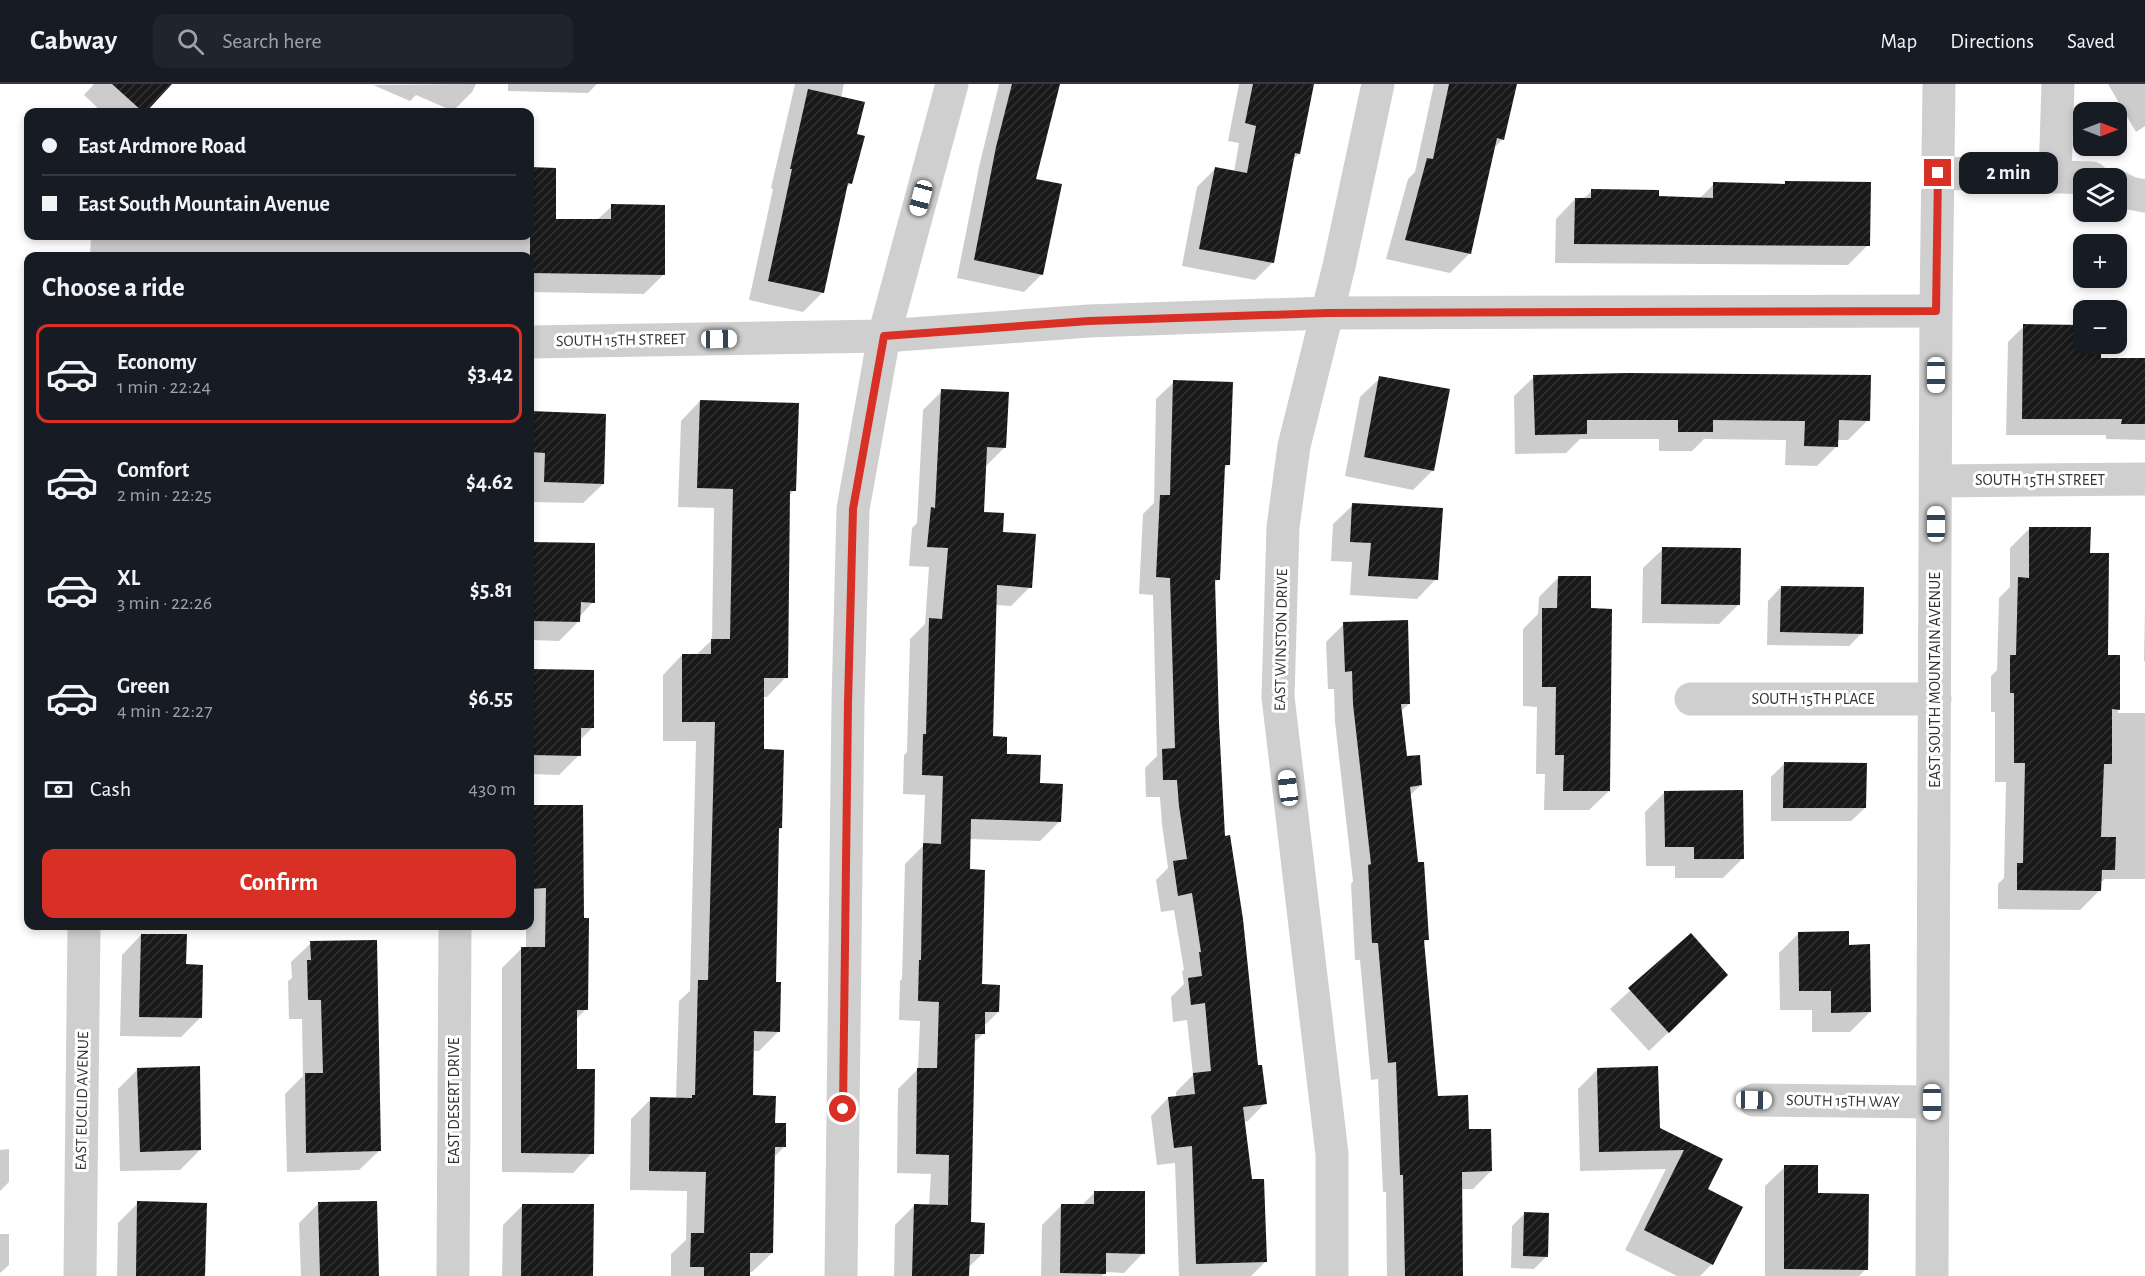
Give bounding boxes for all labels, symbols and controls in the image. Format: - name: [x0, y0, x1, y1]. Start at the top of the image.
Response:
- search box: [153, 14, 573, 68]
- icon: search: [174, 25, 207, 58]
- text: Cabway: [30, 27, 117, 55]
- text: Search here: [222, 30, 322, 52]
- text: Map: [1881, 31, 1917, 52]
- text: Directions: [1950, 31, 2034, 52]
- text: Saved: [2067, 31, 2115, 52]
- north arrow: [2073, 102, 2127, 156]
- map controls: [2073, 102, 2127, 354]
- text: East Ardmore Road: [78, 135, 246, 157]
- callout: 2 min: [1959, 152, 2058, 194]
- route end: [1924, 159, 1951, 186]
- text: 2 min: [1986, 163, 2031, 183]
- button: layers: [2073, 168, 2127, 222]
- car: [908, 178, 934, 218]
- text: East South Mountain Avenue: [78, 193, 330, 215]
- button: +: [2073, 234, 2127, 288]
- text: Choose a ride: [42, 274, 185, 301]
- button: −: [2073, 300, 2127, 354]
- car: [701, 330, 737, 348]
- street label: SOUTH 15TH STREET: [556, 331, 686, 349]
- icon: car: [45, 347, 99, 401]
- text: Economy: [117, 351, 197, 373]
- car: [1927, 357, 1945, 393]
- text: $3.42: [467, 363, 513, 385]
- text: 1 min · 22:24: [117, 377, 211, 397]
- icon: car: [45, 455, 99, 509]
- text: Comfort: [117, 459, 189, 481]
- text: $4.62: [466, 471, 513, 493]
- street label: SOUTH 15TH STREET: [1975, 472, 2105, 488]
- text: 2 min · 22:25: [117, 485, 212, 505]
- car: [1927, 506, 1945, 542]
- icon: car: [45, 563, 99, 617]
- text: XL: [117, 567, 140, 589]
- street label: EAST WINSTON DRIVE: [1272, 568, 1290, 711]
- street label: EAST SOUTH MOUNTAIN AVENUE: [1927, 572, 1943, 788]
- text: $5.81: [470, 579, 513, 601]
- text: 3 min · 22:26: [117, 593, 212, 613]
- icon: car: [45, 671, 99, 725]
- text: Green: [117, 675, 170, 697]
- text: $6.55: [468, 687, 513, 709]
- street label: SOUTH 15TH PLACE: [1752, 691, 1875, 707]
- text: 4 min · 22:27: [117, 701, 212, 721]
- car: [1277, 769, 1299, 807]
- icon: cash: [42, 773, 75, 806]
- text: Cash: [90, 778, 131, 800]
- text: 430 m: [468, 779, 516, 799]
- button: Confirm: [42, 849, 516, 918]
- street label: EAST EUCLID AVENUE: [73, 1031, 91, 1171]
- street label: EAST DESERT DRIVE: [446, 1037, 462, 1164]
- car: [1923, 1084, 1941, 1120]
- car: [1736, 1091, 1772, 1109]
- street label: SOUTH 15TH WAY: [1786, 1092, 1900, 1110]
- route start: [829, 1095, 856, 1122]

